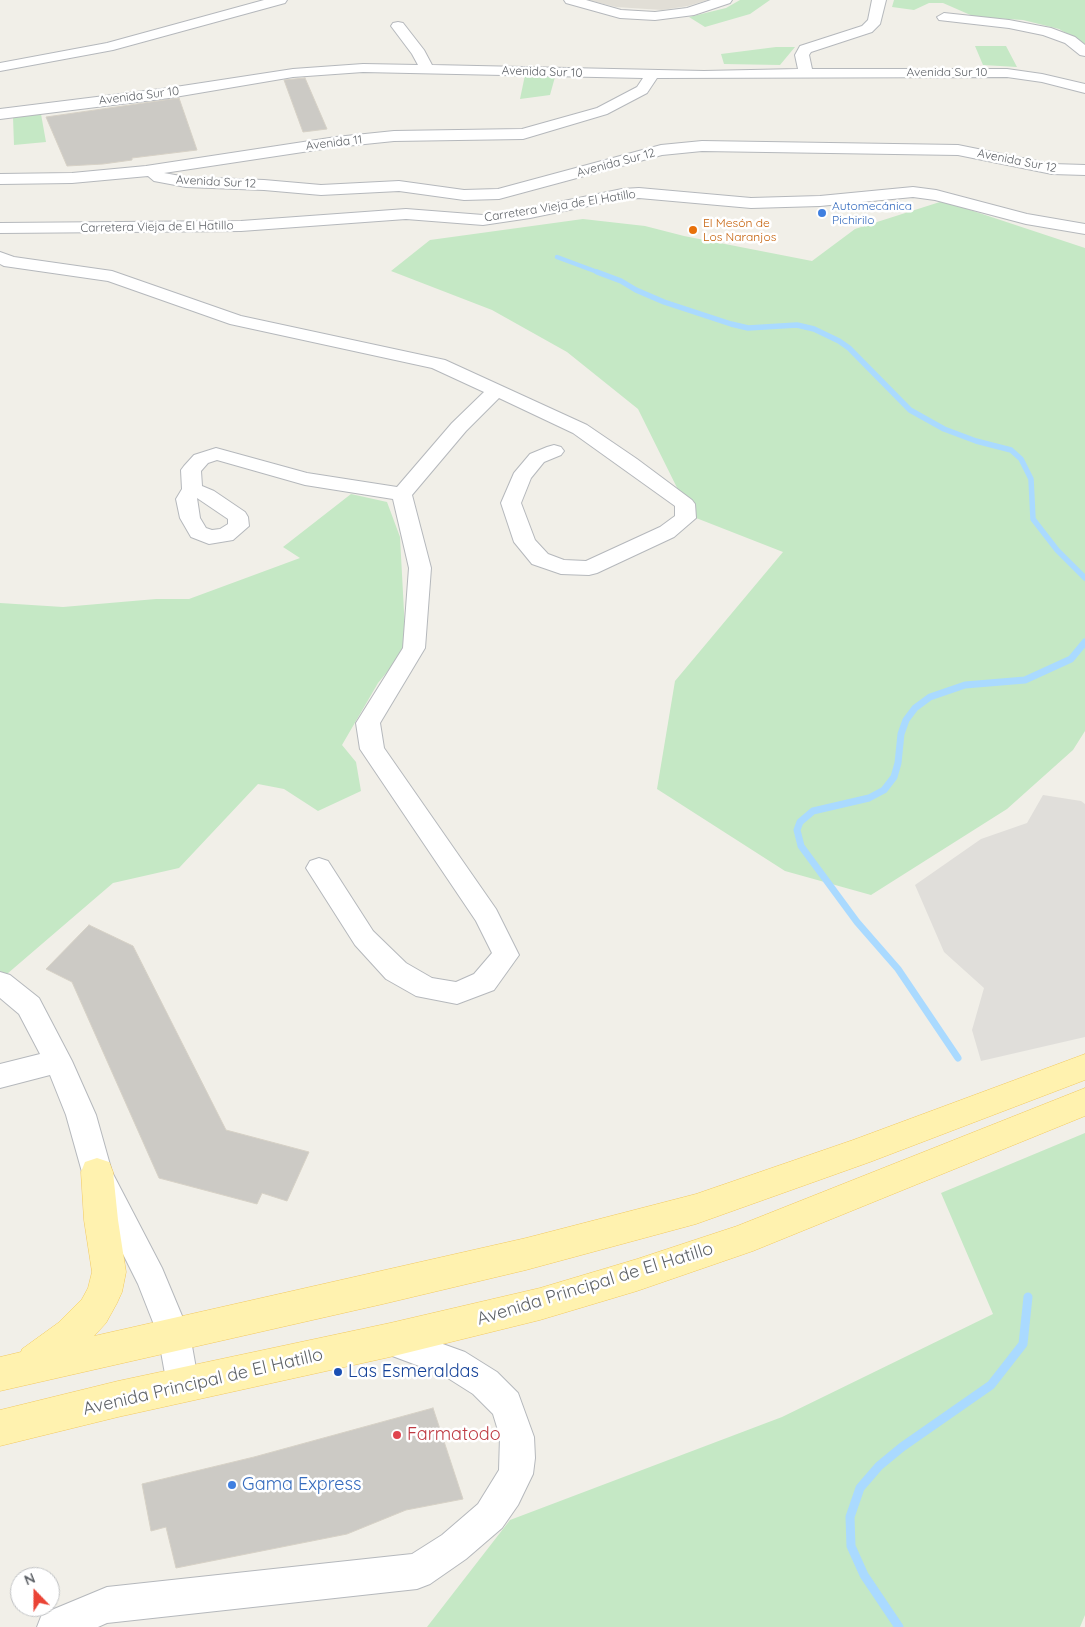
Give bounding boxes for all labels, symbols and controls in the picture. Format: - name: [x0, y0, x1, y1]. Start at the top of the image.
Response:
- street label: Avenida Sur 10: [501, 63, 583, 81]
- street label: Avenida Sur 10: [907, 65, 987, 79]
- street label: Avenida Sur 10: [98, 84, 180, 108]
- street label: Avenida 11: [305, 132, 363, 154]
- street label: Avenida Sur 12: [575, 146, 657, 180]
- street label: Avenida Sur 12: [976, 146, 1058, 176]
- street label: Avenida Sur 12: [175, 173, 257, 191]
- street label: Carretera Vieja de El Hatillo: [483, 187, 637, 225]
- place label: Automecánica Pichirilo: [832, 199, 912, 227]
- marker: Automecánica Pichirilo: [816, 207, 828, 219]
- place label: El Mesón de Los Naranjos: [703, 216, 776, 244]
- street label: Carretera Vieja de El Hatillo: [80, 218, 234, 236]
- marker: El Mesón de Los Naranjos: [687, 224, 699, 236]
- street label: Avenida Principal de El Hatillo: [474, 1238, 716, 1330]
- street label: Avenida Principal de El Hatillo: [81, 1344, 325, 1420]
- place label: Las Esmeraldas: [348, 1361, 479, 1383]
- marker: Las Esmeraldas: [332, 1366, 344, 1378]
- place label: Farmatodo: [407, 1424, 501, 1446]
- marker: Farmatodo: [391, 1429, 403, 1441]
- place label: Gama Express: [242, 1474, 361, 1496]
- marker: Gama Express: [226, 1479, 238, 1491]
- north arrow: [10, 1567, 60, 1617]
- text: N: [22, 1569, 38, 1589]

